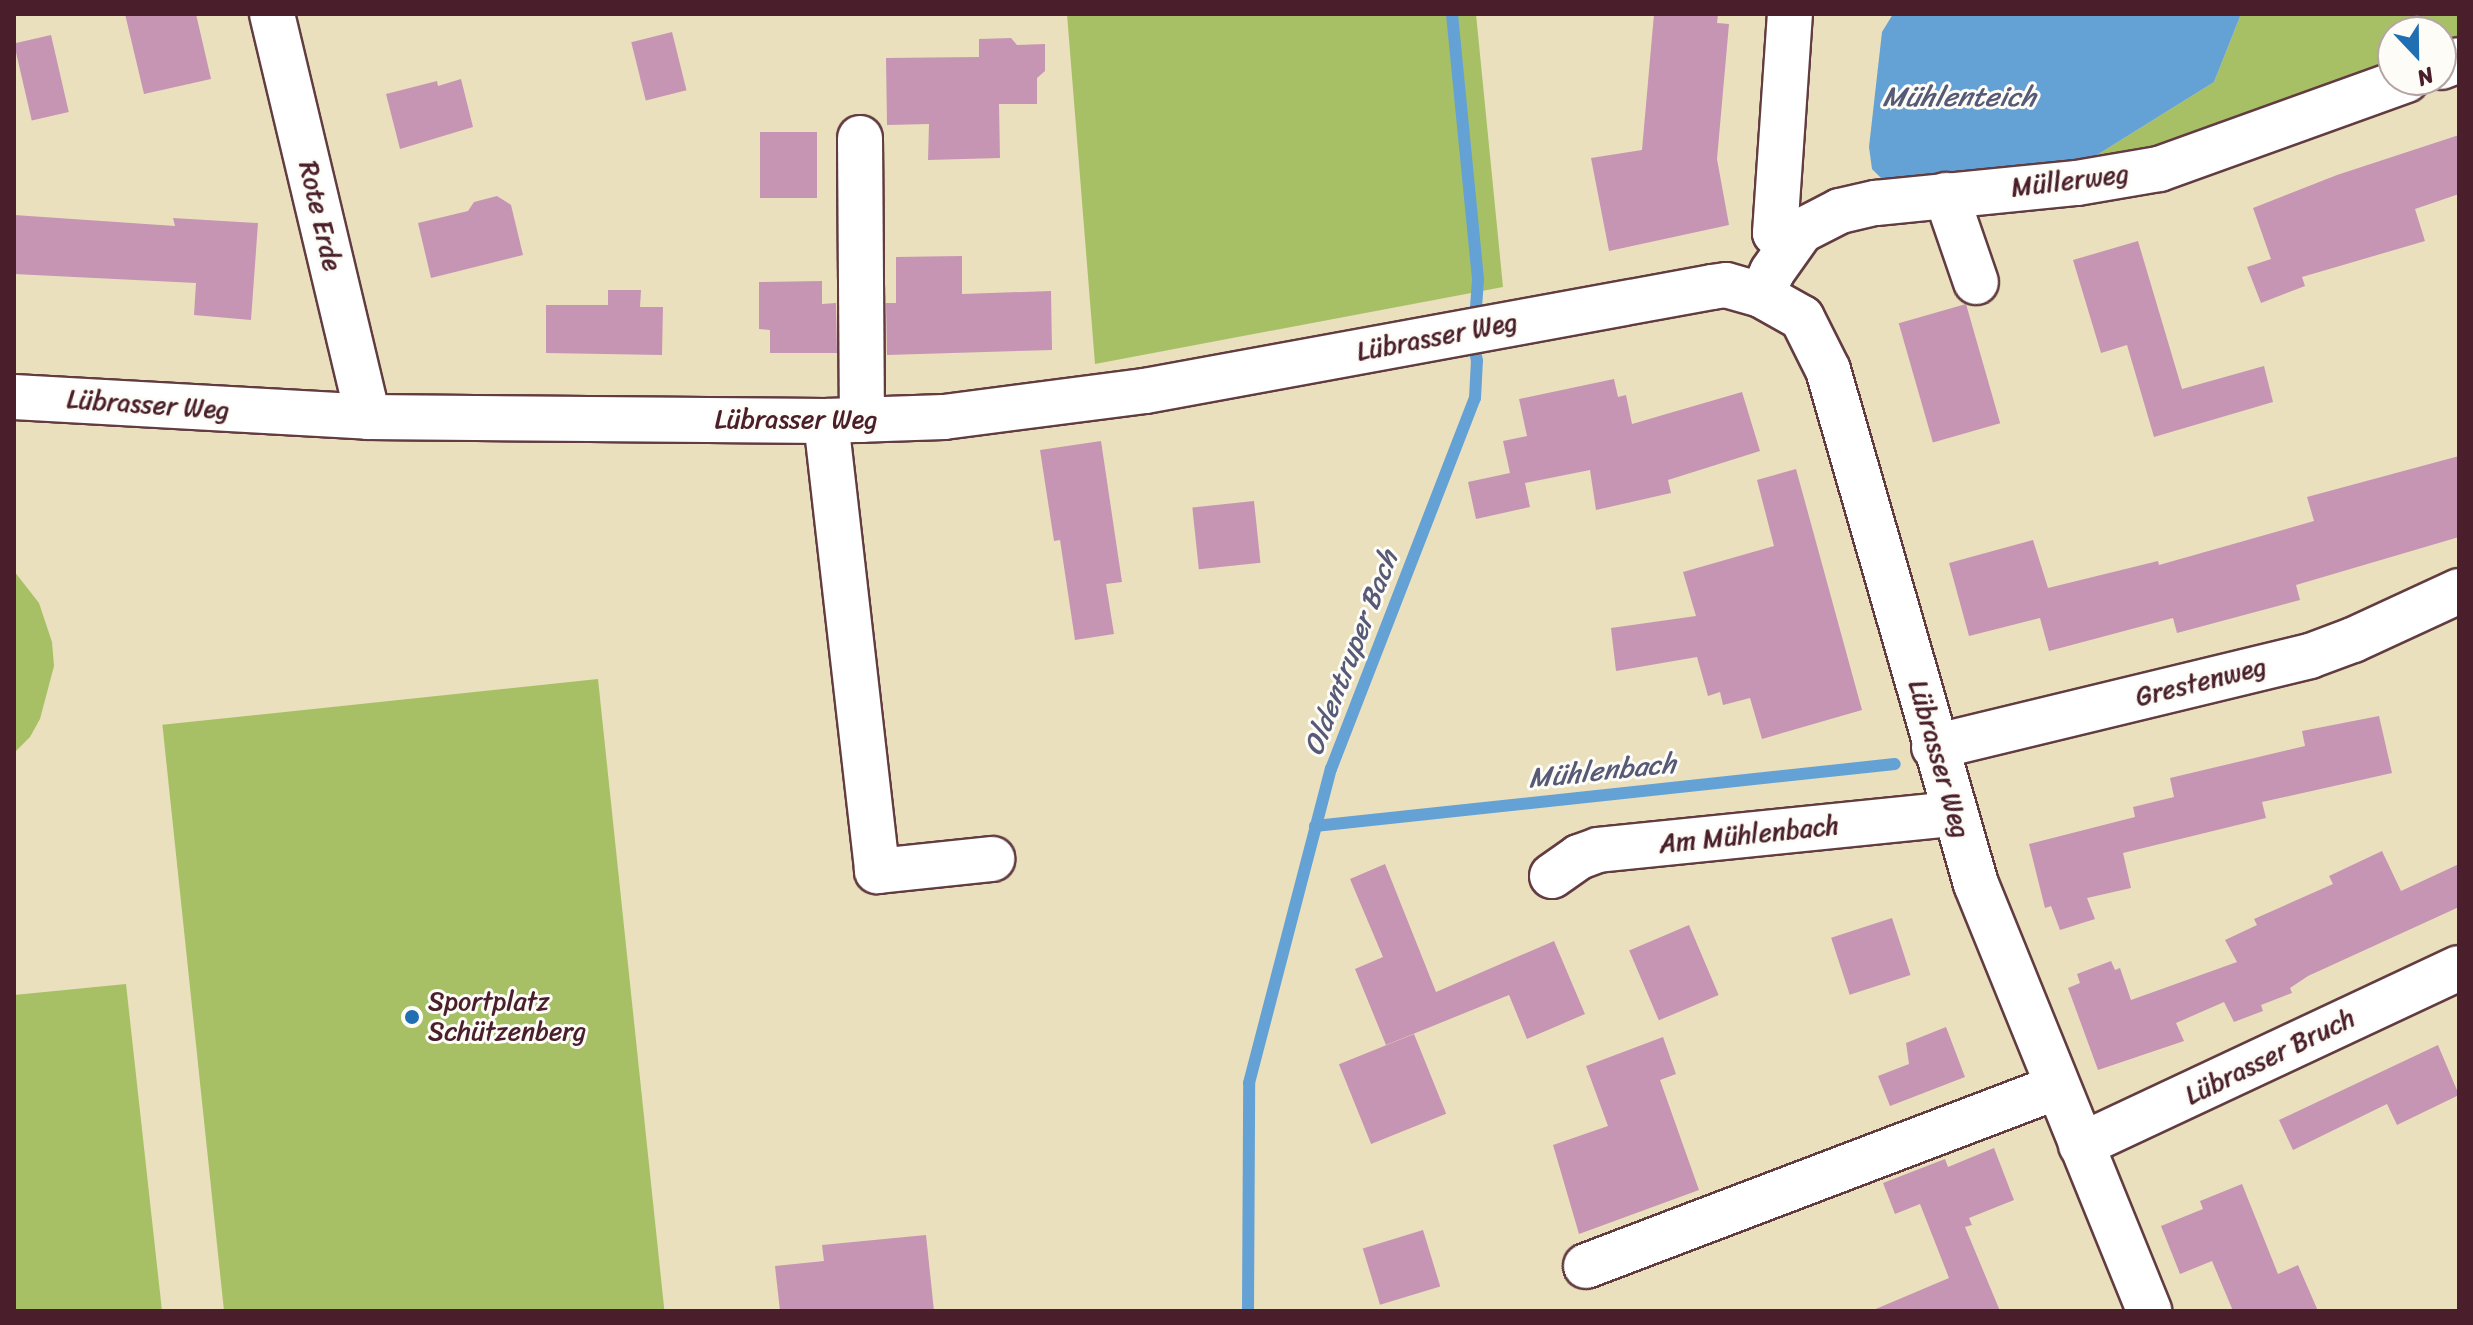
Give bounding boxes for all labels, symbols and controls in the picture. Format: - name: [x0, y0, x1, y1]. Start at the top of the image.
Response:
- north arrow: [2377, 16, 2457, 96]
- text: N: [2411, 56, 2440, 98]
- water label: Mühlenteich: [1882, 80, 2036, 114]
- street label: Rote Erde: [292, 158, 348, 274]
- street label: Müllerweg: [2009, 158, 2131, 204]
- street label: Lübrasser Weg: [1354, 306, 1520, 368]
- street label: Lübrasser Weg: [65, 384, 231, 426]
- street label: Lübrasser Weg: [714, 404, 878, 436]
- water label: Oldentruper Bach: [1297, 546, 1405, 760]
- street label: Grestenweg: [2132, 651, 2270, 713]
- street label: Lübrasser Weg: [1901, 676, 1977, 842]
- water label: Mühlenbach: [1527, 747, 1677, 795]
- street label: Am Mühlenbach: [1657, 810, 1841, 860]
- place label: Sportplatz Schützenberg: [428, 986, 586, 1048]
- street label: Lübrasser Bruch: [2180, 1002, 2360, 1112]
- marker: Sportplatz Schützenberg: [403, 1008, 421, 1026]

